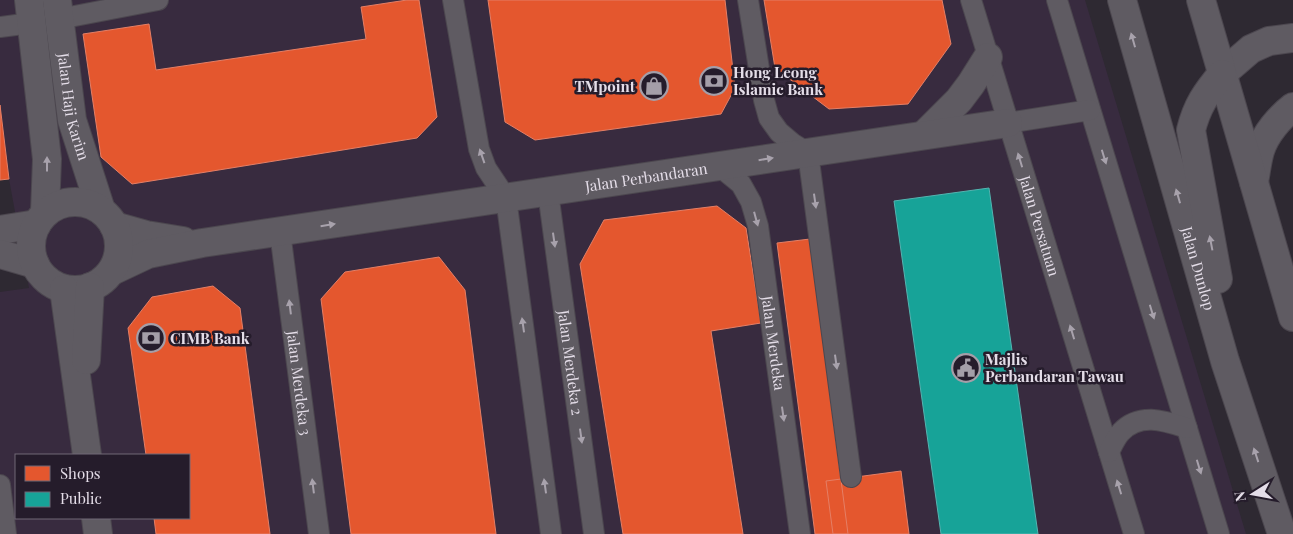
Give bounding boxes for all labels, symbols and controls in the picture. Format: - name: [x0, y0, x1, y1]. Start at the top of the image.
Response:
- one-way arrow: [1129, 32, 1137, 47]
- street label: Jalan Haji Karim: [54, 51, 95, 163]
- place label: Hong Leong Islamic Bank: [733, 62, 823, 99]
- bank icon: Hong Leong Islamic Bank: [699, 66, 729, 96]
- shop icon: TMpoint: [639, 71, 669, 101]
- place label: TMpoint: [575, 76, 636, 96]
- one-way arrow: [478, 148, 486, 163]
- one-way arrow: [1101, 149, 1109, 164]
- one-way arrow: [1015, 152, 1023, 167]
- one-way arrow: [758, 155, 774, 163]
- one-way arrow: [43, 156, 51, 172]
- street label: Jalan Perbandaran: [583, 158, 709, 196]
- street label: Jalan Persatuan: [1015, 172, 1065, 278]
- one-way arrow: [1173, 188, 1181, 203]
- one-way arrow: [811, 194, 819, 210]
- one-way arrow: [752, 212, 760, 227]
- one-way arrow: [321, 221, 337, 229]
- street label: Jalan Dunlop: [1177, 223, 1220, 313]
- one-way arrow: [550, 233, 558, 249]
- one-way arrow: [1207, 234, 1215, 250]
- street label: Jalan Merdeka: [757, 293, 790, 392]
- one-way arrow: [286, 299, 294, 315]
- one-way arrow: [1148, 305, 1156, 320]
- street label: Jalan Merdeka 2: [554, 308, 588, 416]
- one-way arrow: [519, 316, 527, 332]
- bank icon: CIMB Bank: [136, 323, 166, 353]
- one-way arrow: [1068, 324, 1076, 339]
- place label: CIMB Bank: [170, 328, 250, 348]
- street label: Jalan Merdeka 3: [283, 328, 316, 437]
- place label: Majlis Perbandaran Tawau: [985, 349, 1124, 386]
- public building icon: Majlis Perbandaran Tawau: [951, 353, 981, 383]
- one-way arrow: [832, 355, 840, 371]
- one-way arrow: [780, 407, 788, 423]
- one-way arrow: [577, 428, 585, 444]
- one-way arrow: [1252, 447, 1259, 462]
- legend: [15, 454, 190, 519]
- one-way arrow: [1196, 460, 1204, 475]
- text: Shops: [60, 463, 101, 483]
- north arrow: [1228, 469, 1278, 519]
- one-way arrow: [309, 477, 317, 493]
- one-way arrow: [540, 477, 548, 493]
- one-way arrow: [1115, 480, 1123, 495]
- text: Public: [60, 488, 102, 508]
- text: N: [1229, 490, 1250, 503]

